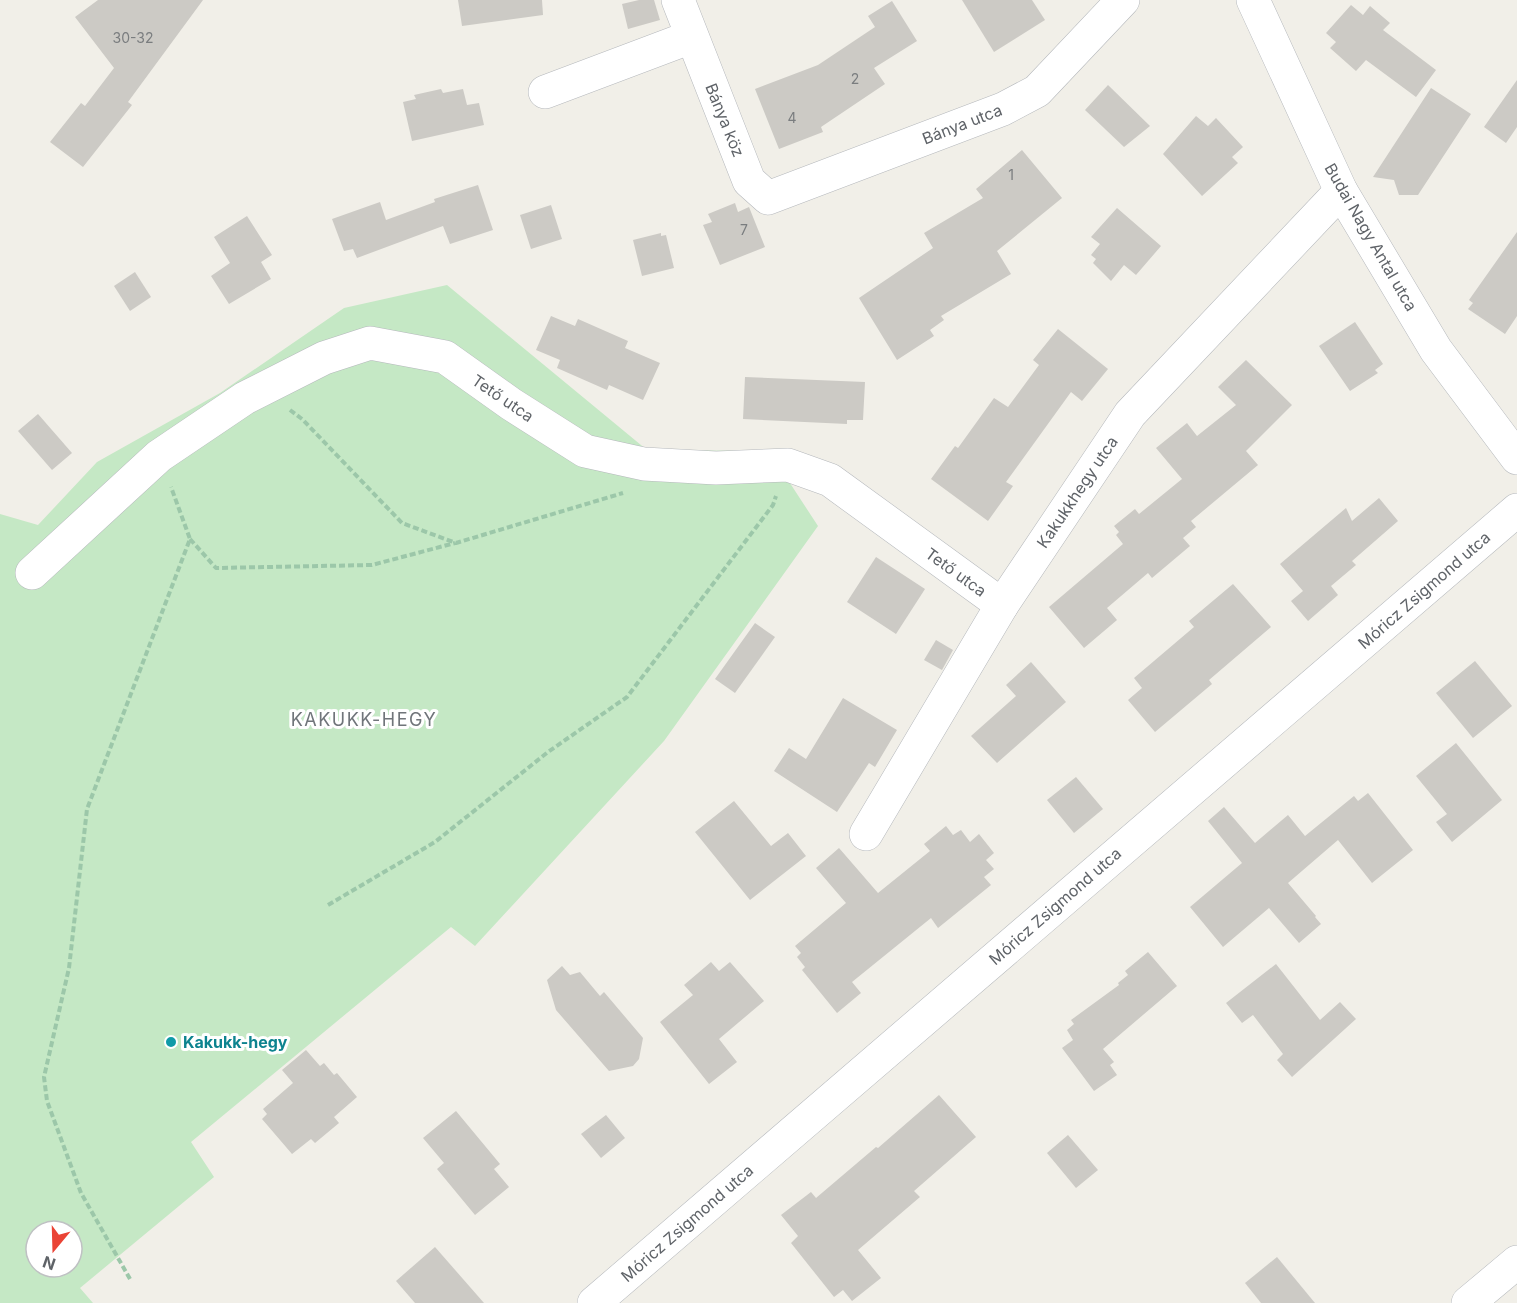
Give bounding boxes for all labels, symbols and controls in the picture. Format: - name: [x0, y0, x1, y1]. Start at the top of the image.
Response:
- house number: 30-32: [113, 29, 153, 46]
- house number: 2: [851, 70, 859, 87]
- street label: Bánya köz: [701, 80, 749, 160]
- street label: Bánya utca: [919, 100, 1005, 148]
- house number: 4: [787, 109, 797, 126]
- street label: Budai Nagy Antal utca: [1320, 160, 1422, 314]
- house number: 1: [1008, 166, 1014, 183]
- house number: 7: [740, 221, 748, 238]
- street label: Tető utca: [468, 370, 538, 426]
- street label: Kakukkhegy utca: [1032, 432, 1122, 552]
- street label: Móricz Zsigmond utca: [1354, 527, 1494, 653]
- street label: Tető utca: [922, 543, 990, 601]
- district label: KAKUKK-HEGY: [291, 709, 437, 730]
- street label: Móricz Zsigmond utca: [985, 843, 1125, 969]
- place label: Kakukk-hegy: [183, 1032, 288, 1052]
- marker: Kakukk-hegy: [164, 1035, 178, 1049]
- street label: Móricz Zsigmond utca: [617, 1160, 757, 1286]
- north arrow: [24, 1219, 84, 1279]
- text: N: [40, 1252, 58, 1275]

